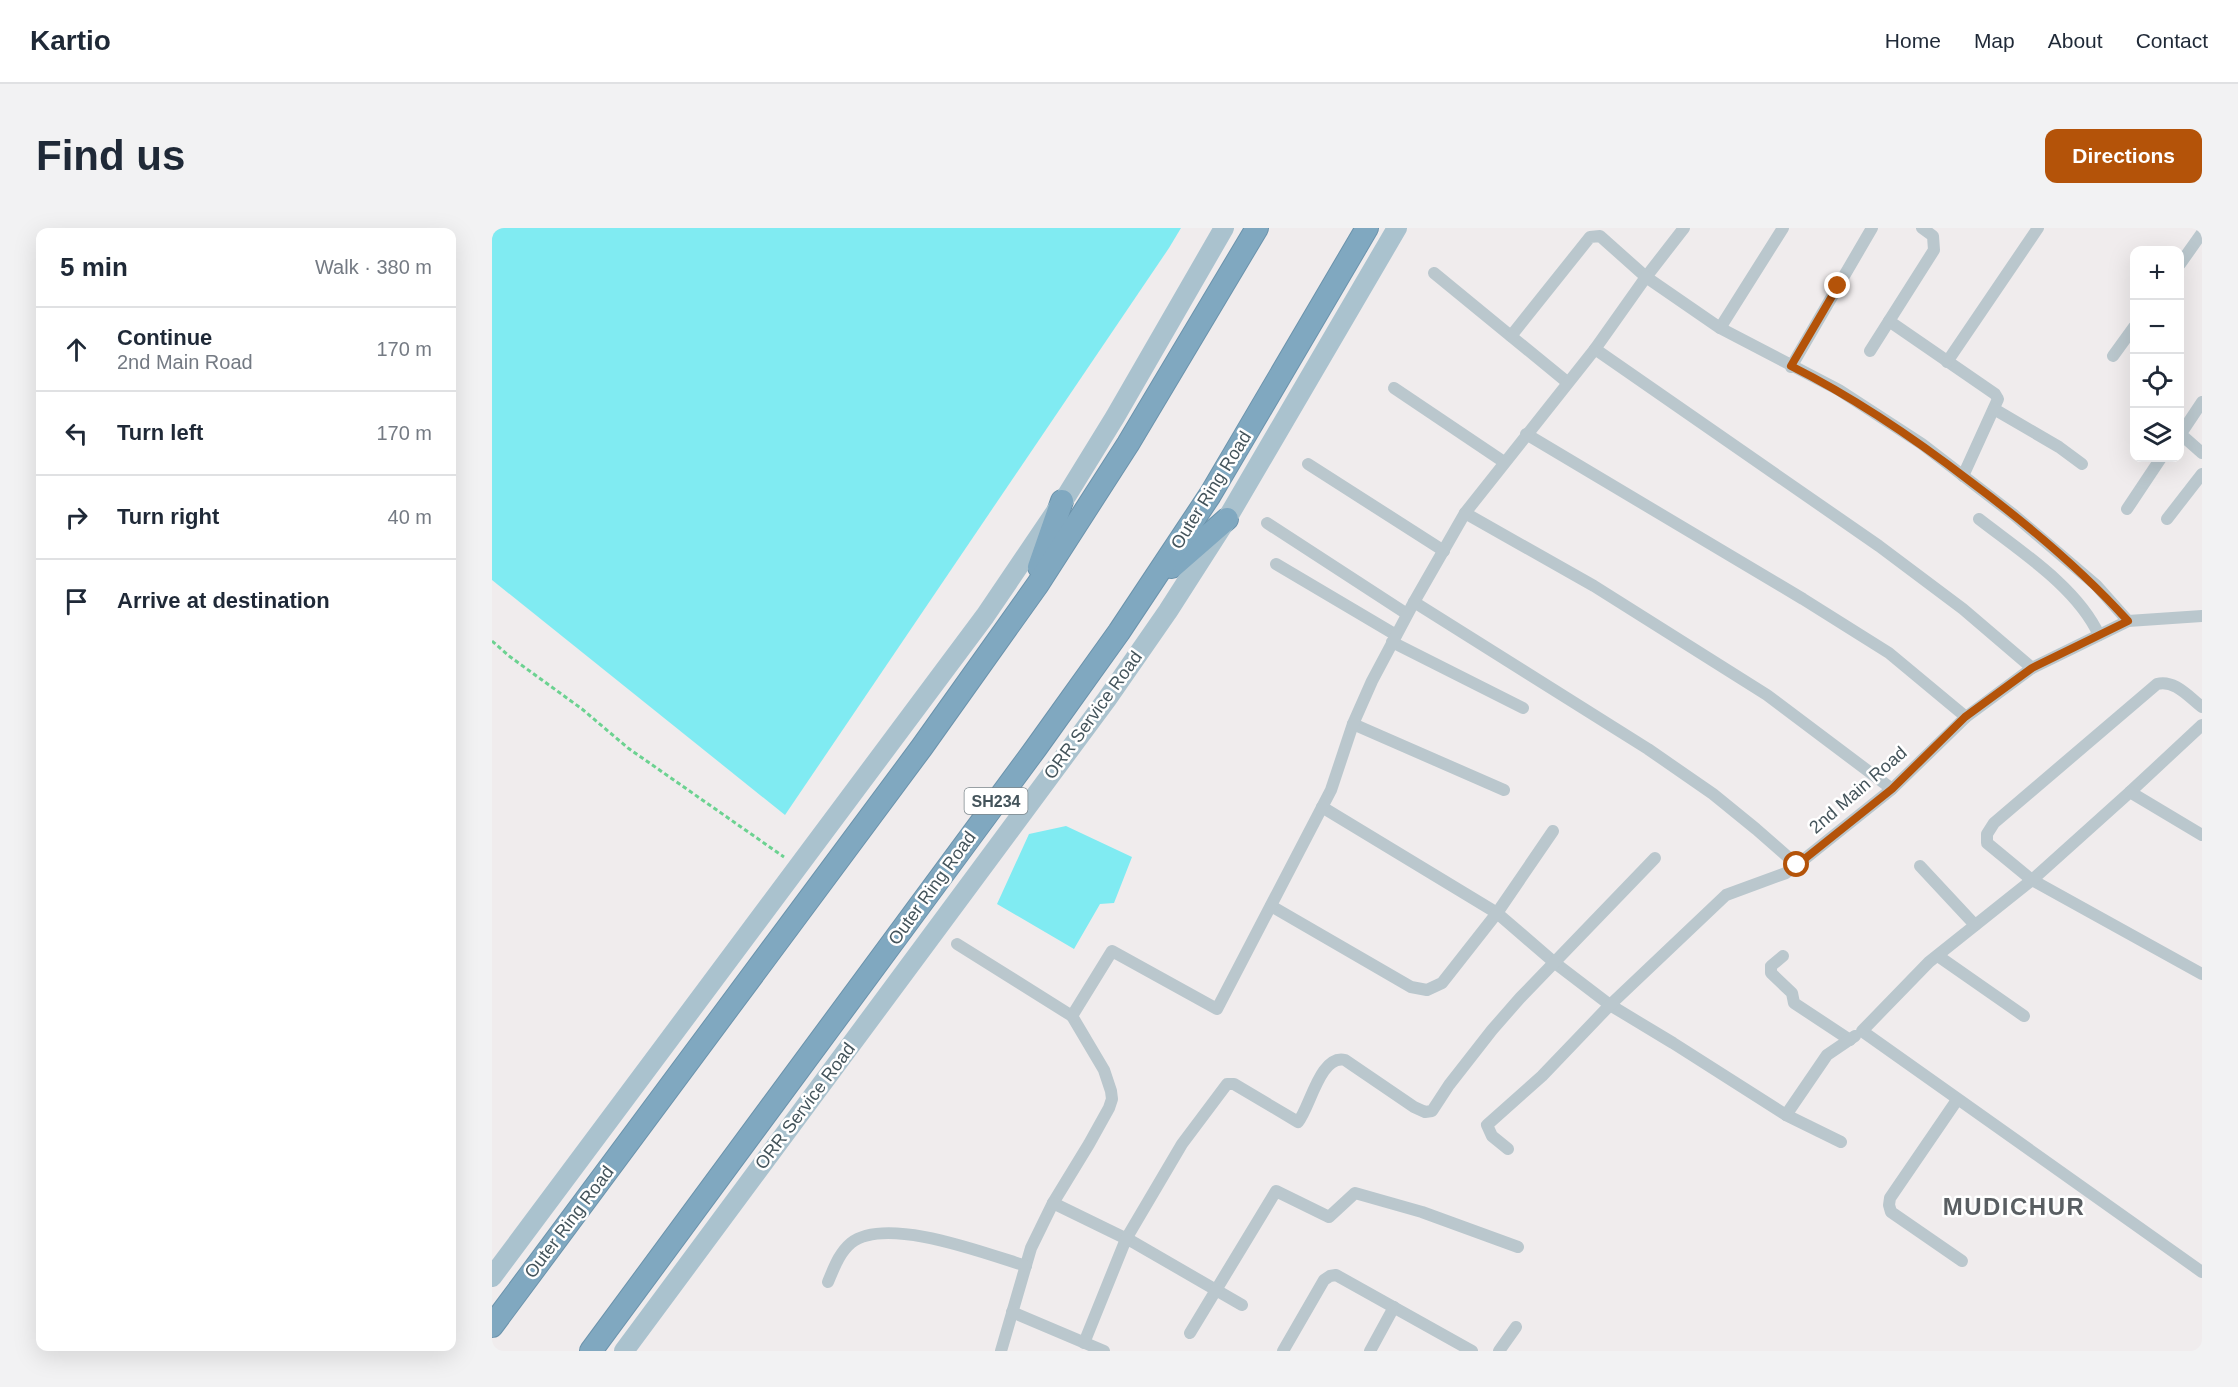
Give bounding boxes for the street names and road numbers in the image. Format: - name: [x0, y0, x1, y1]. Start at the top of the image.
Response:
- street label: Outer Ring Road: [1167, 427, 1255, 553]
- street label: ORR Service Road: [1040, 647, 1146, 783]
- street label: 2nd Main Road: [1805, 742, 1911, 838]
- road number: SH234: [964, 788, 1028, 814]
- street label: Outer Ring Road: [884, 827, 980, 949]
- street label: ORR Service Road: [751, 1039, 859, 1173]
- street label: Outer Ring Road: [520, 1162, 618, 1282]

